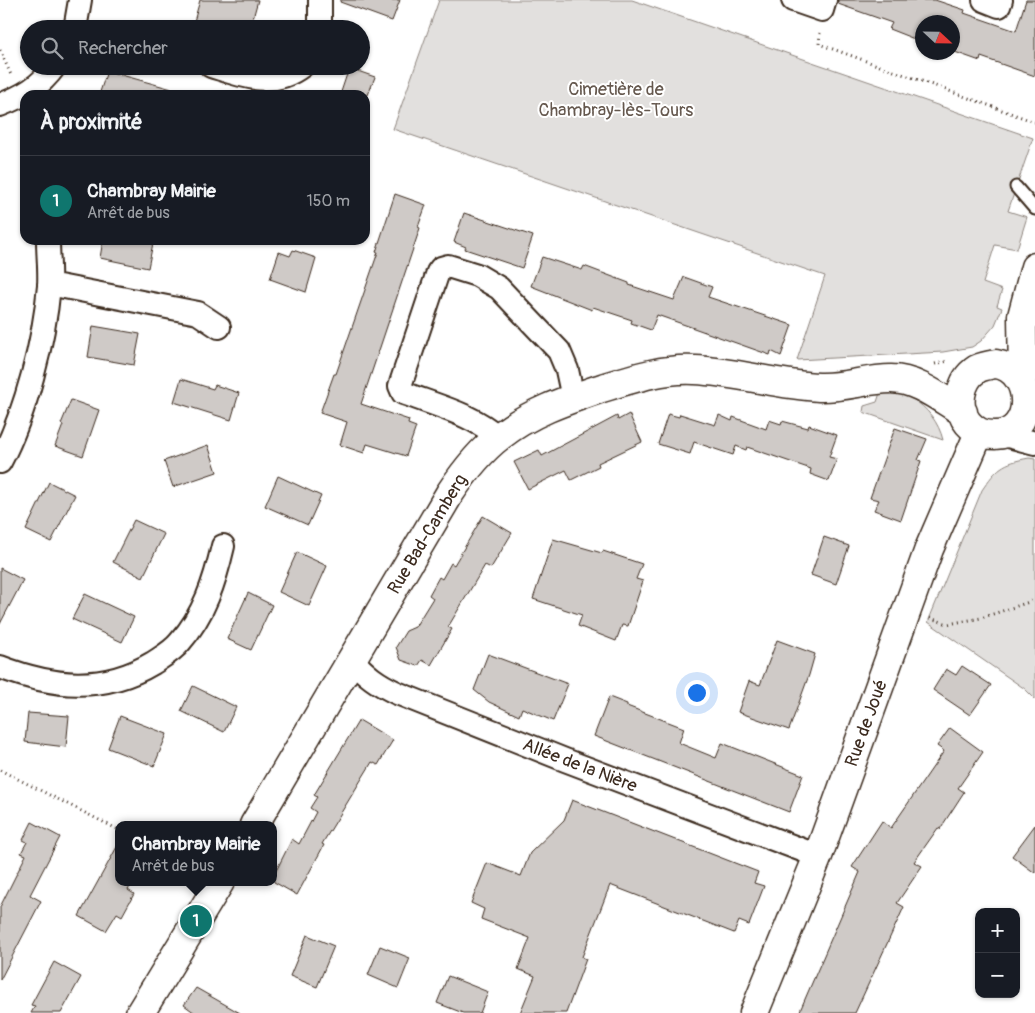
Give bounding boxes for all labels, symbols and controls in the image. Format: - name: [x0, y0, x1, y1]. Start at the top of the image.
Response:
- north arrow: [915, 15, 960, 60]
- search box: [20, 20, 370, 75]
- icon: search: [38, 34, 66, 62]
- text: Rechercher: [78, 36, 168, 60]
- park label: Cimetière de Chambray-lès-Tours: [539, 78, 693, 122]
- text: À proximité: [40, 109, 143, 136]
- text: Chambray Mairie: [87, 179, 216, 203]
- text: 1: [53, 191, 59, 211]
- text: 150 m: [306, 191, 350, 211]
- text: Arrêt de bus: [87, 203, 170, 223]
- street label: Rue Bad-Camberg: [383, 470, 472, 598]
- street label: Rue de Joué: [840, 676, 893, 770]
- your location: [684, 680, 710, 706]
- street label: Allée de la Nière: [519, 733, 640, 798]
- popup: [115, 821, 277, 886]
- text: Chambray Mairie: [132, 832, 260, 856]
- text: Arrêt de bus: [132, 856, 214, 876]
- pin: 1: [180, 902, 212, 940]
- map controls: [975, 908, 1020, 998]
- button: +: [975, 908, 1020, 953]
- button: −: [975, 953, 1020, 998]

